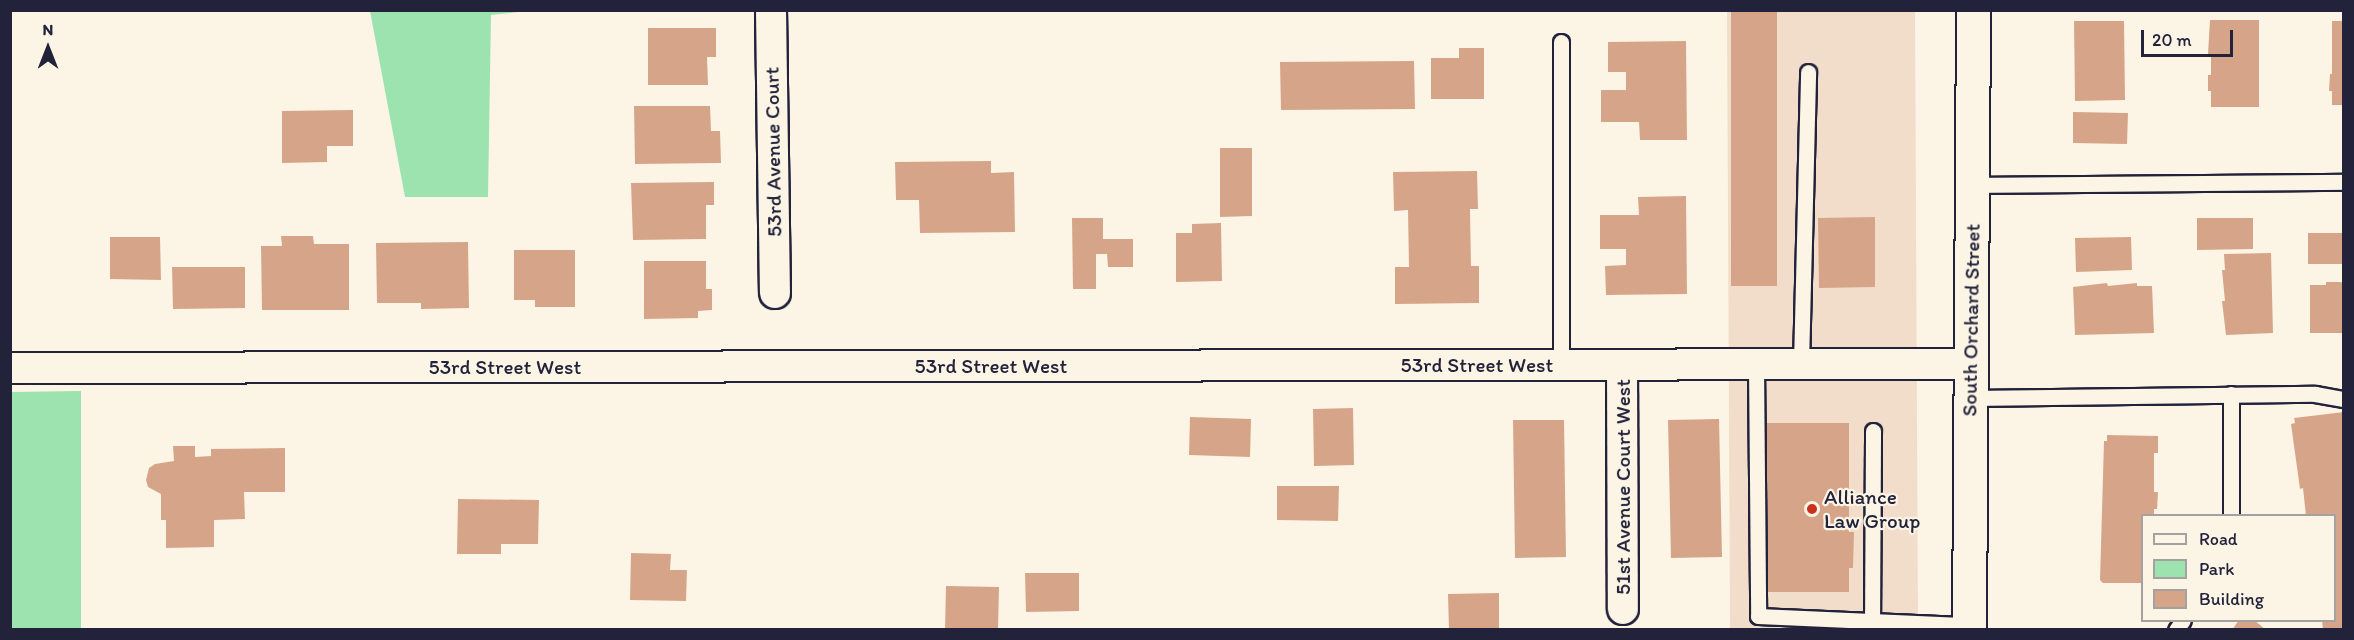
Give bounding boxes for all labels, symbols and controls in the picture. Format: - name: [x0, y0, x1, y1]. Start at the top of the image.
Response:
- north arrow: [18, 18, 78, 78]
- scale bar: [2144, 18, 2236, 56]
- text: N: [43, 20, 53, 39]
- text: 20 m: [2152, 29, 2192, 51]
- street label: 53rd Avenue Court: [759, 67, 787, 237]
- street label: South Orchard Street: [1957, 224, 1985, 416]
- street label: 53rd Street West: [1401, 352, 1553, 378]
- street label: 53rd Street West: [915, 353, 1067, 379]
- street label: 53rd Street West: [429, 354, 581, 380]
- street label: 51st Avenue Court West: [1610, 380, 1636, 594]
- place label: Alliance Law Group: [1824, 484, 1920, 534]
- marker: Alliance Law Group: [1805, 502, 1819, 516]
- legend: [2141, 514, 2336, 622]
- text: Road: [2199, 528, 2238, 550]
- text: Park: [2199, 558, 2234, 580]
- text: Building: [2199, 588, 2264, 610]

